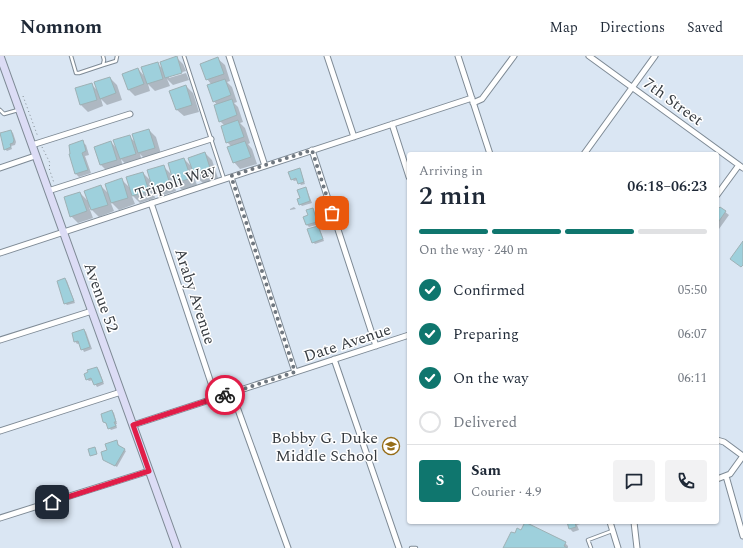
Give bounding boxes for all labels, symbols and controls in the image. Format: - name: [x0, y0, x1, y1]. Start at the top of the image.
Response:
- text: Nomnom: [20, 13, 102, 42]
- text: Map: [550, 17, 578, 38]
- text: Directions: [600, 17, 665, 38]
- text: Saved: [687, 17, 723, 38]
- street label: 7th Street: [638, 72, 709, 132]
- street label: Tripoli Way: [132, 157, 220, 206]
- text: Arriving in: [419, 161, 483, 181]
- text: 06:18–06:23: [627, 175, 707, 198]
- text: 2 min: [419, 176, 486, 216]
- pin: [315, 196, 349, 230]
- icon: bag: [321, 202, 343, 224]
- text: On the way · 240 m: [419, 240, 528, 260]
- street label: Araby Avenue: [168, 245, 222, 347]
- street label: Avenue 52: [77, 259, 125, 336]
- icon: check: [419, 279, 441, 301]
- text: Confirmed: [453, 279, 525, 302]
- text: 05:50: [678, 280, 707, 300]
- street label: Date Avenue: [301, 318, 394, 368]
- icon: check: [419, 323, 441, 345]
- text: Preparing: [453, 323, 519, 346]
- text: 06:07: [678, 324, 707, 344]
- icon: check: [419, 367, 441, 389]
- text: On the way: [453, 367, 528, 390]
- text: 06:11: [678, 368, 707, 388]
- courier: [205, 375, 245, 415]
- icon: bike: [214, 384, 236, 406]
- text: Delivered: [453, 411, 517, 434]
- place label: Bobby G. Duke Middle School: [271, 426, 378, 468]
- school or university icon: Bobby G. Duke Middle School: [381, 436, 401, 456]
- text: Sam: [471, 459, 501, 482]
- button: chat: [613, 460, 655, 502]
- button: phone: [665, 460, 707, 502]
- text: S: [436, 469, 444, 492]
- text: Courier · 4.9: [471, 482, 541, 502]
- pin: [35, 485, 69, 519]
- icon: home: [41, 491, 63, 513]

